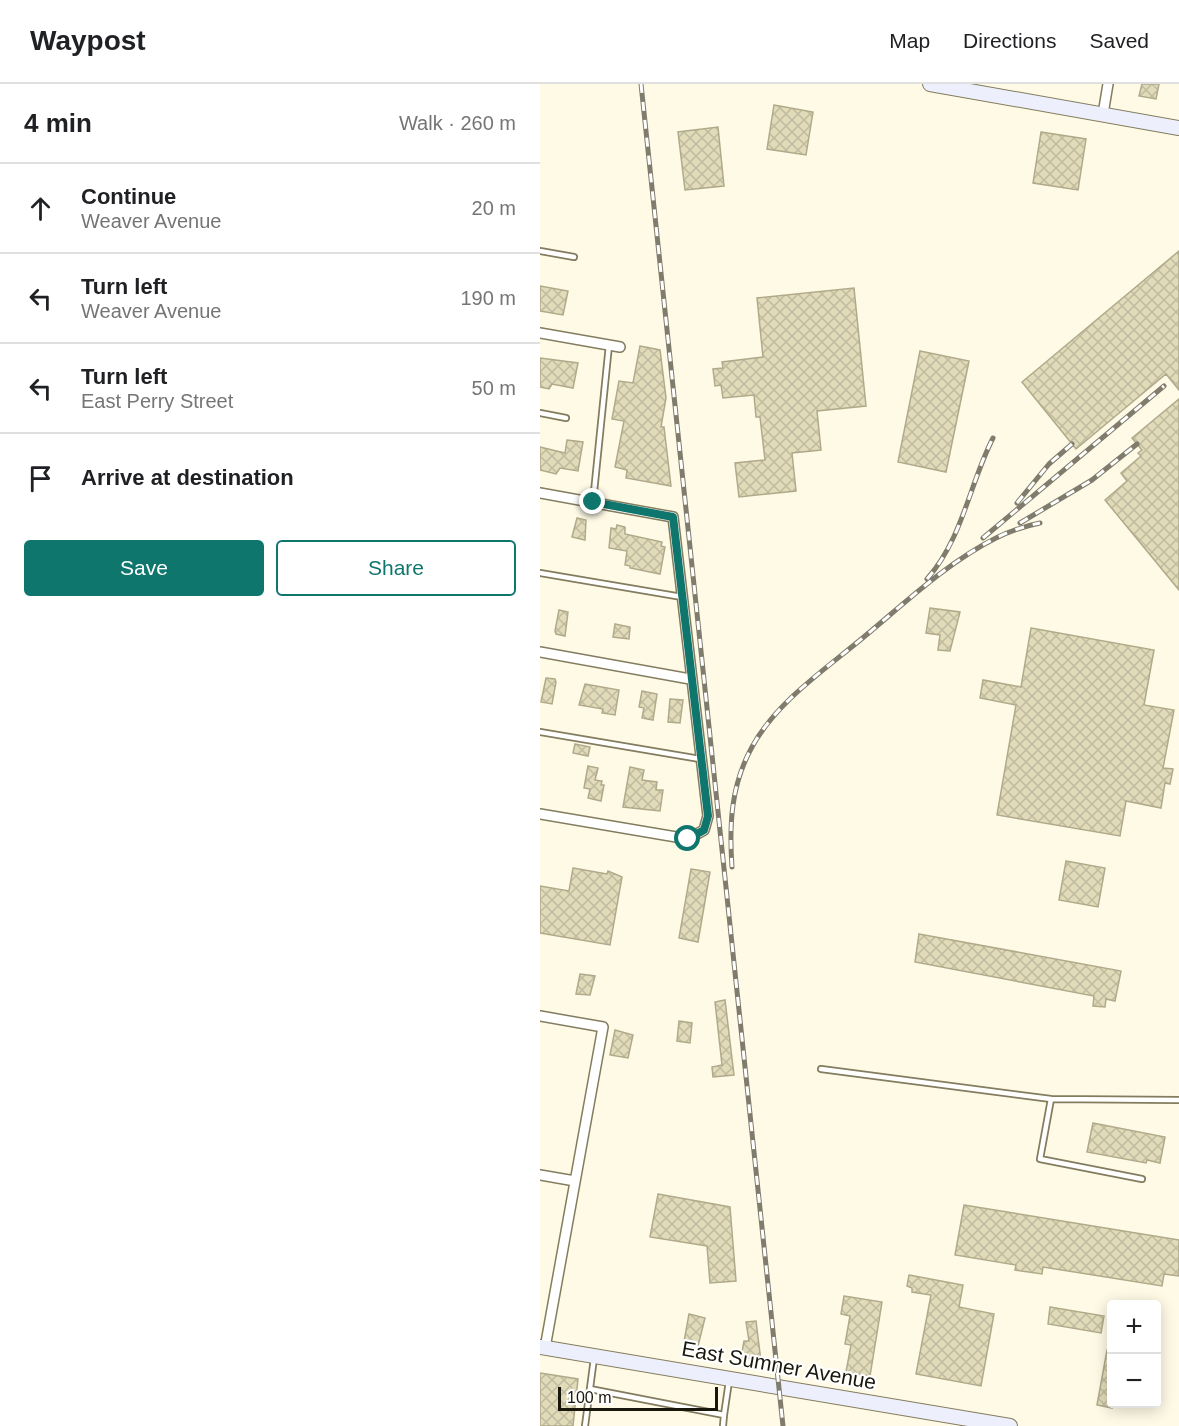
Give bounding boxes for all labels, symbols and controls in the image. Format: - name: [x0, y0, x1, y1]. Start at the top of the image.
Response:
- text: Waypost: [30, 25, 146, 56]
- text: Map: [889, 29, 930, 52]
- text: Directions: [963, 29, 1056, 52]
- text: Saved: [1089, 29, 1149, 52]
- text: 4 min: [24, 108, 92, 138]
- text: Walk · 260 m: [399, 112, 516, 134]
- text: Continue: [81, 184, 176, 209]
- icon: ahead: [24, 192, 57, 225]
- text: 20 m: [472, 197, 516, 219]
- text: Weaver Avenue: [81, 210, 221, 232]
- text: Turn left: [81, 274, 167, 299]
- icon: left: [24, 282, 57, 315]
- text: 190 m: [460, 287, 516, 309]
- text: Weaver Avenue: [81, 300, 221, 322]
- text: Turn left: [81, 364, 167, 389]
- icon: left: [24, 372, 57, 405]
- text: 50 m: [472, 377, 516, 399]
- text: East Perry Street: [81, 390, 233, 412]
- icon: arrive: [24, 462, 57, 495]
- text: Arrive at destination: [81, 465, 294, 490]
- route end: [579, 488, 605, 514]
- button: Save: [24, 540, 264, 596]
- button: Share: [276, 540, 516, 596]
- route start: [674, 825, 700, 851]
- map controls: [1107, 1300, 1161, 1408]
- button: +: [1107, 1300, 1161, 1354]
- street label: East Sumner Avenue: [680, 1337, 878, 1393]
- button: −: [1107, 1354, 1161, 1408]
- scale bar: [558, 1384, 718, 1412]
- text: 100 m: [567, 1389, 611, 1406]

